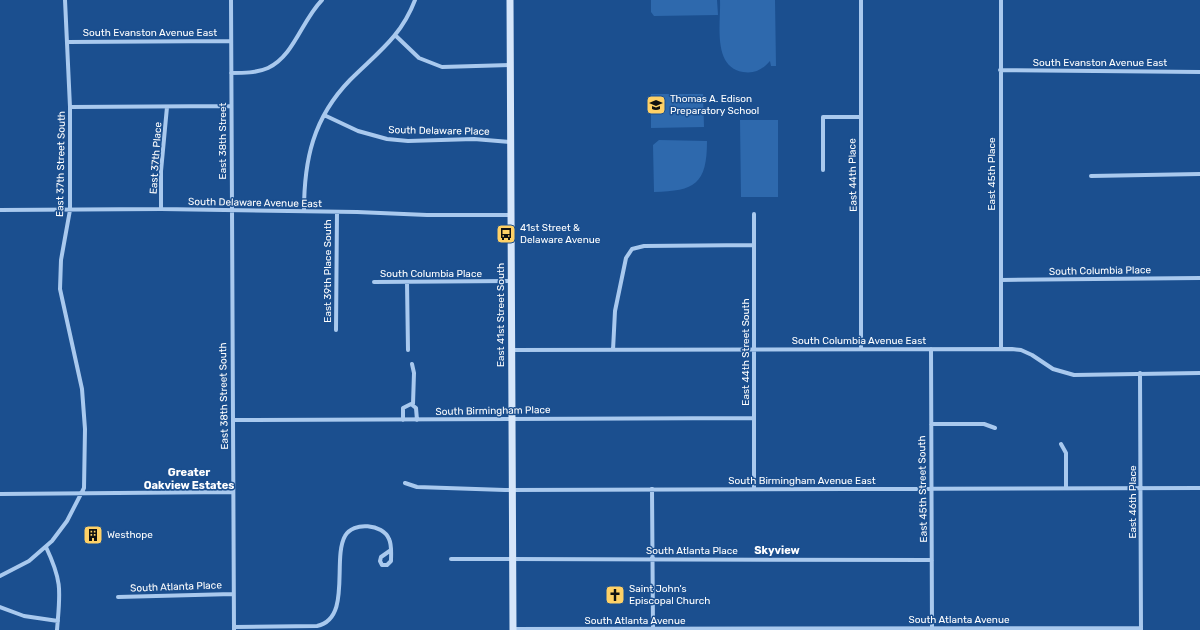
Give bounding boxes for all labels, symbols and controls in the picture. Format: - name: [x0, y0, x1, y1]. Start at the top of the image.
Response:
- street label: South Evanston Avenue East: [83, 27, 217, 39]
- street label: South Evanston Avenue East: [1033, 57, 1167, 69]
- place label: Thomas A. Edison Preparatory School: [670, 93, 759, 117]
- school or university icon: Thomas A. Edison Preparatory School: [645, 94, 667, 116]
- street label: East 38th Street: [217, 103, 229, 179]
- street label: East 37th Street South: [54, 111, 68, 217]
- street label: East 37th Place: [147, 121, 165, 194]
- street label: South Delaware Place: [388, 124, 490, 138]
- street label: East 45th Place: [986, 137, 998, 211]
- street label: East 44th Place: [846, 138, 860, 212]
- street label: South Delaware Avenue East: [188, 196, 322, 210]
- street label: East 39th Place South: [322, 219, 334, 323]
- place label: 41st Street & Delaware Avenue: [520, 222, 601, 246]
- bus stop icon: 41st Street & Delaware Avenue: [495, 223, 517, 245]
- street label: East 41st Street South: [495, 263, 507, 367]
- street label: South Columbia Place: [1049, 264, 1151, 278]
- street label: South Columbia Place: [380, 268, 482, 280]
- street label: East 44th Street South: [740, 298, 752, 406]
- street label: South Columbia Avenue East: [792, 335, 926, 347]
- street label: East 38th Street South: [217, 342, 231, 450]
- street label: South Birmingham Place: [435, 404, 551, 418]
- street label: East 45th Street South: [916, 435, 930, 543]
- street label: East 46th Place: [1127, 465, 1139, 539]
- district label: Greater Oakview Estates: [144, 466, 234, 492]
- street label: South Birmingham Avenue East: [728, 475, 876, 487]
- building icon: Westhope: [82, 524, 104, 546]
- place label: Westhope: [107, 529, 153, 541]
- district label: Skyview: [754, 544, 800, 557]
- street label: South Atlanta Place: [646, 545, 738, 557]
- street label: South Atlanta Place: [130, 579, 222, 595]
- place label: Saint John's Episcopal Church: [629, 583, 710, 607]
- church icon: Saint John's Episcopal Church: [604, 584, 626, 606]
- street label: South Atlanta Avenue: [908, 614, 1010, 626]
- street label: South Atlanta Avenue: [584, 615, 686, 627]

